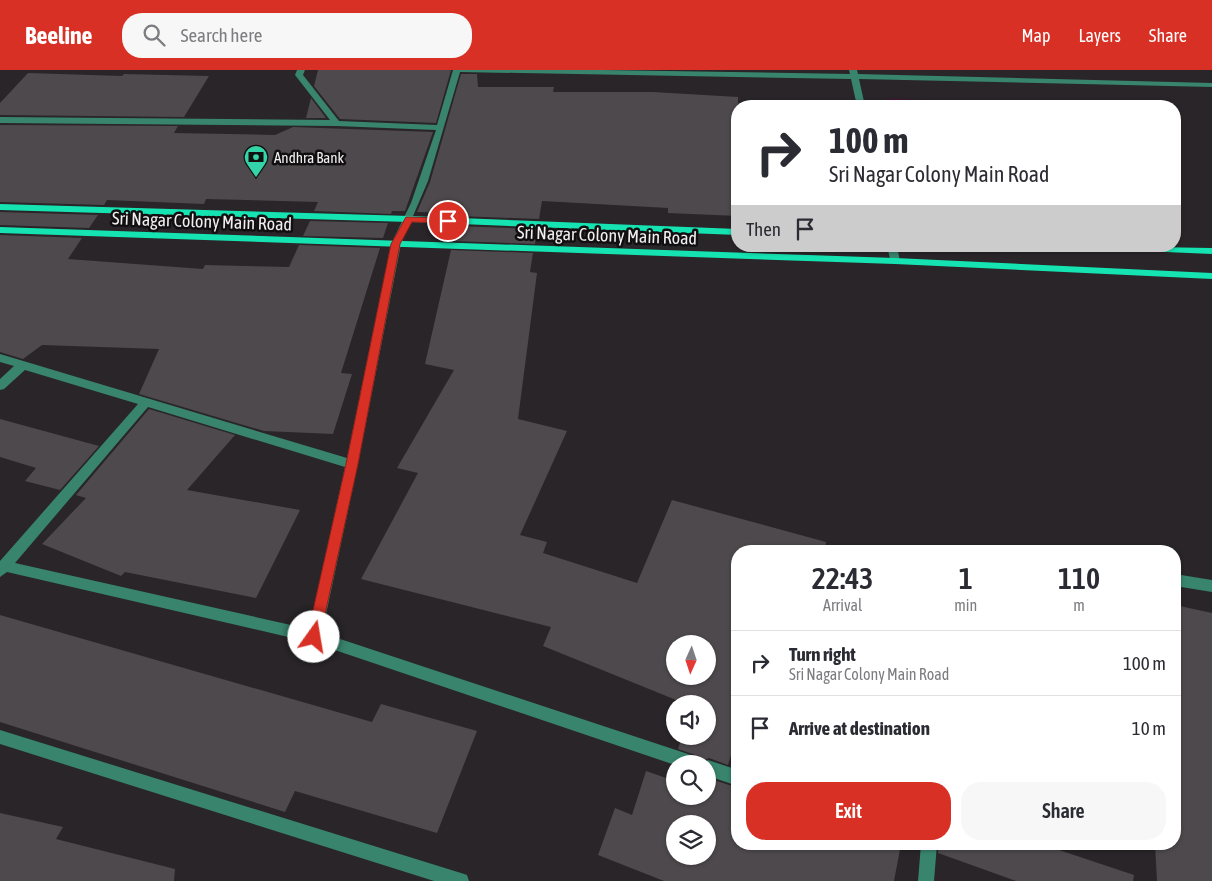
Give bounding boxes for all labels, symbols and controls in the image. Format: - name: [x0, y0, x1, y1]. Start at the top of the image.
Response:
- search box: [122, 13, 472, 58]
- icon: search: [140, 21, 168, 49]
- text: Beeline: [25, 22, 92, 49]
- text: Search here: [180, 24, 262, 46]
- text: Map: [1021, 25, 1050, 46]
- text: Layers: [1078, 25, 1121, 46]
- text: Share: [1149, 25, 1187, 46]
- icon: right: [746, 120, 811, 185]
- text: 100 m: [829, 120, 908, 160]
- bank icon: Andhra Bank: [243, 144, 269, 178]
- place label: Andhra Bank: [274, 149, 345, 166]
- text: Sri Nagar Colony Main Road: [829, 161, 1049, 187]
- pin: [427, 200, 469, 242]
- street label: Sri Nagar Colony Main Road: [112, 207, 292, 235]
- icon: arrive: [434, 207, 462, 235]
- icon: arrive: [791, 215, 819, 243]
- text: Then: [746, 218, 781, 240]
- street label: Sri Nagar Colony Main Road: [517, 221, 697, 249]
- text: 22:43: [812, 561, 873, 595]
- text: 1: [959, 561, 973, 595]
- text: 110: [1058, 561, 1100, 595]
- text: Arrival: [823, 596, 862, 614]
- text: min: [954, 596, 977, 614]
- text: m: [1073, 596, 1085, 614]
- position arrow: [287, 610, 339, 662]
- north arrow: [666, 635, 716, 685]
- map controls: [666, 635, 716, 865]
- text: Turn right: [789, 643, 856, 665]
- icon: right: [746, 649, 774, 677]
- text: 100 m: [1123, 652, 1166, 674]
- text: Sri Nagar Colony Main Road: [789, 665, 949, 683]
- button: sound: [666, 695, 716, 745]
- icon: arrive: [746, 714, 774, 742]
- text: Arrive at destination: [789, 717, 930, 739]
- text: 10 m: [1132, 717, 1166, 739]
- button: search: [666, 755, 716, 805]
- button: Exit: [746, 782, 951, 840]
- button: Share: [961, 782, 1166, 840]
- button: layers: [666, 815, 716, 865]

